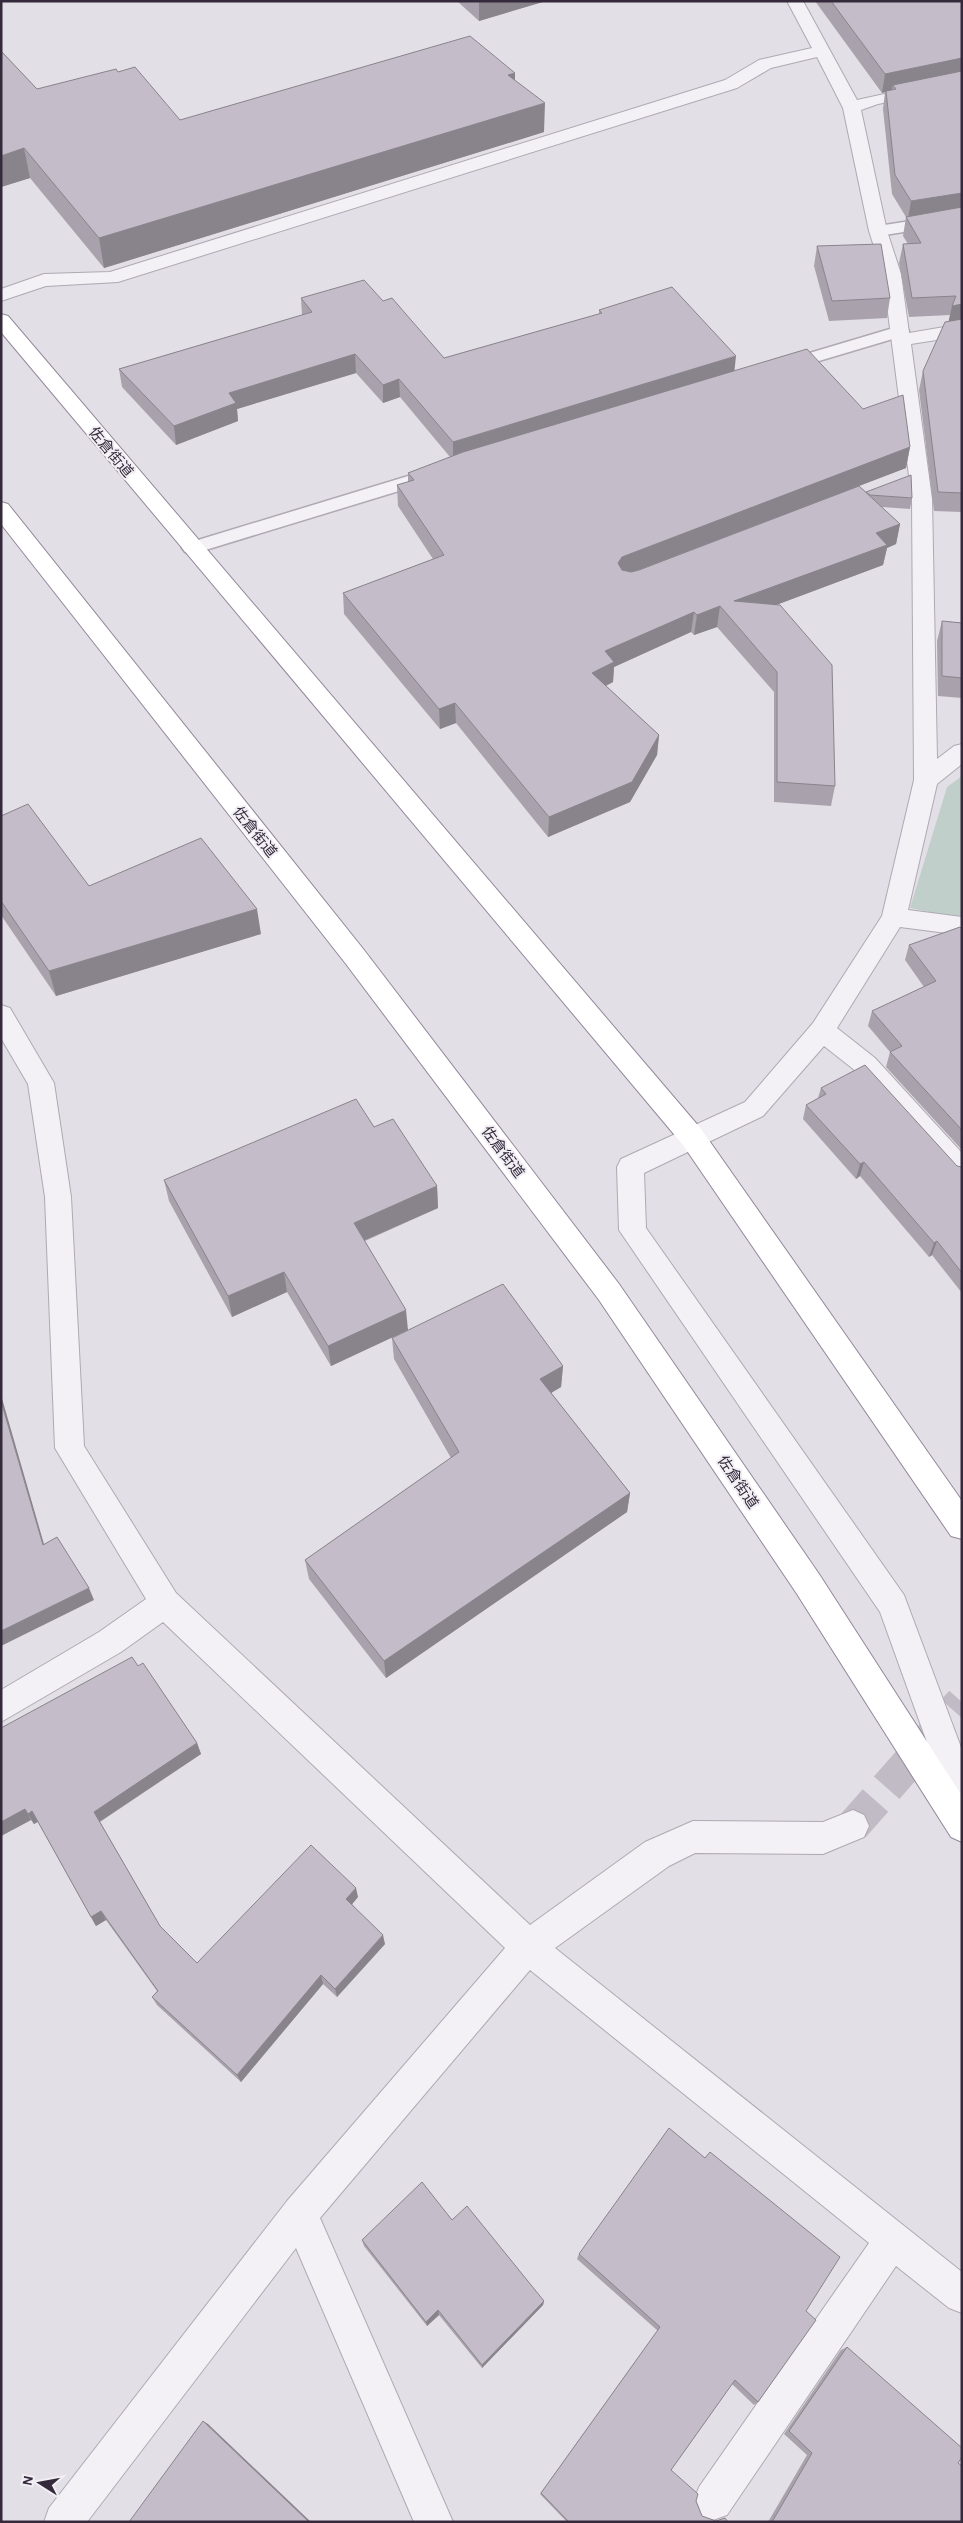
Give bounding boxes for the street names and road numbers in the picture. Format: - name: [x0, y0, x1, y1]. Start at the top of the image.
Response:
- street label: 佐倉街道: [86, 424, 136, 480]
- street label: 佐倉街道: [230, 804, 280, 860]
- street label: 佐倉街道: [479, 1123, 527, 1181]
- street label: 佐倉街道: [715, 1453, 761, 1511]

